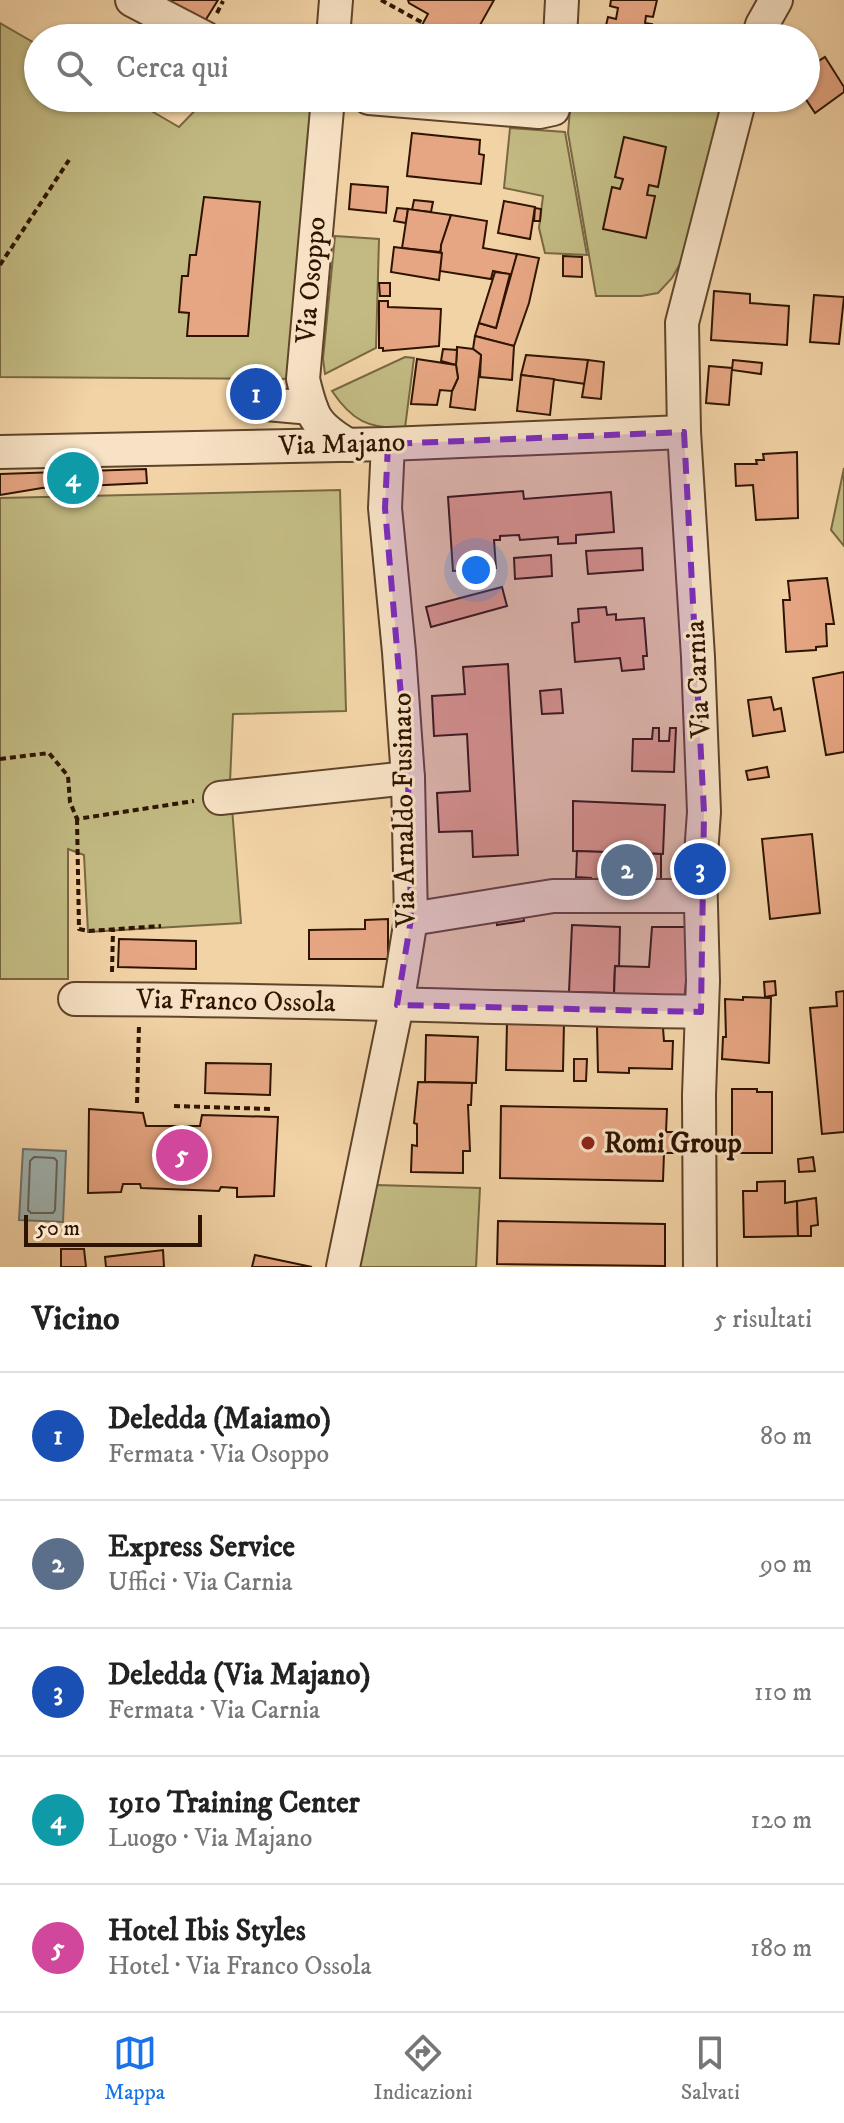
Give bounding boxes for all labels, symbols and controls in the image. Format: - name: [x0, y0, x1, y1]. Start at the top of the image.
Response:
- search box: [24, 24, 820, 112]
- icon: search: [52, 46, 96, 90]
- text: Cerca qui: [116, 50, 229, 87]
- street label: Via Osoppo: [288, 215, 334, 346]
- pin: 1: [230, 364, 282, 424]
- street label: Via Majano: [277, 424, 406, 464]
- pin: 4: [47, 448, 99, 508]
- your location: [456, 550, 496, 590]
- street label: Via Carnia: [677, 619, 719, 739]
- street label: Via Arnaldo Fusinato: [384, 692, 424, 929]
- pin: 3: [674, 839, 726, 899]
- pin: 2: [601, 840, 653, 900]
- street label: Via Franco Ossola: [135, 982, 336, 1020]
- pin: 5: [156, 1125, 208, 1185]
- place label: Romi Group: [604, 1126, 742, 1161]
- marker: Romi Group: [579, 1134, 597, 1152]
- scale bar: [24, 1211, 202, 1247]
- text: 50 m: [36, 1215, 80, 1242]
- text: Vicino: [32, 1298, 120, 1340]
- text: 5 risultati: [714, 1303, 812, 1336]
- text: Deledda (Maiamo): [108, 1401, 331, 1438]
- text: 1: [53, 1420, 63, 1453]
- text: 80 m: [760, 1420, 812, 1453]
- text: Fermata · Via Osoppo: [108, 1438, 329, 1471]
- text: Express Service: [108, 1529, 295, 1566]
- text: 2: [52, 1548, 64, 1581]
- text: 90 m: [760, 1548, 812, 1581]
- text: Uffici · Via Carnia: [108, 1566, 293, 1599]
- text: Deledda (Via Majano): [108, 1657, 370, 1694]
- text: 3: [53, 1676, 63, 1709]
- text: 110 m: [754, 1676, 812, 1709]
- text: Fermata · Via Carnia: [108, 1694, 320, 1727]
- text: 1910 Training Center: [108, 1785, 360, 1822]
- text: 4: [51, 1804, 65, 1837]
- text: 120 m: [751, 1804, 812, 1837]
- text: Luogo · Via Majano: [108, 1822, 312, 1855]
- text: Hotel Ibis Styles: [108, 1913, 306, 1950]
- text: 5: [52, 1932, 64, 1965]
- text: 180 m: [750, 1932, 812, 1965]
- text: Hotel · Via Franco Ossola: [108, 1950, 371, 1983]
- tab: Mappa: [104, 2031, 165, 2106]
- tab: Indicazioni: [373, 2031, 472, 2106]
- tab: Salvati: [681, 2031, 740, 2106]

